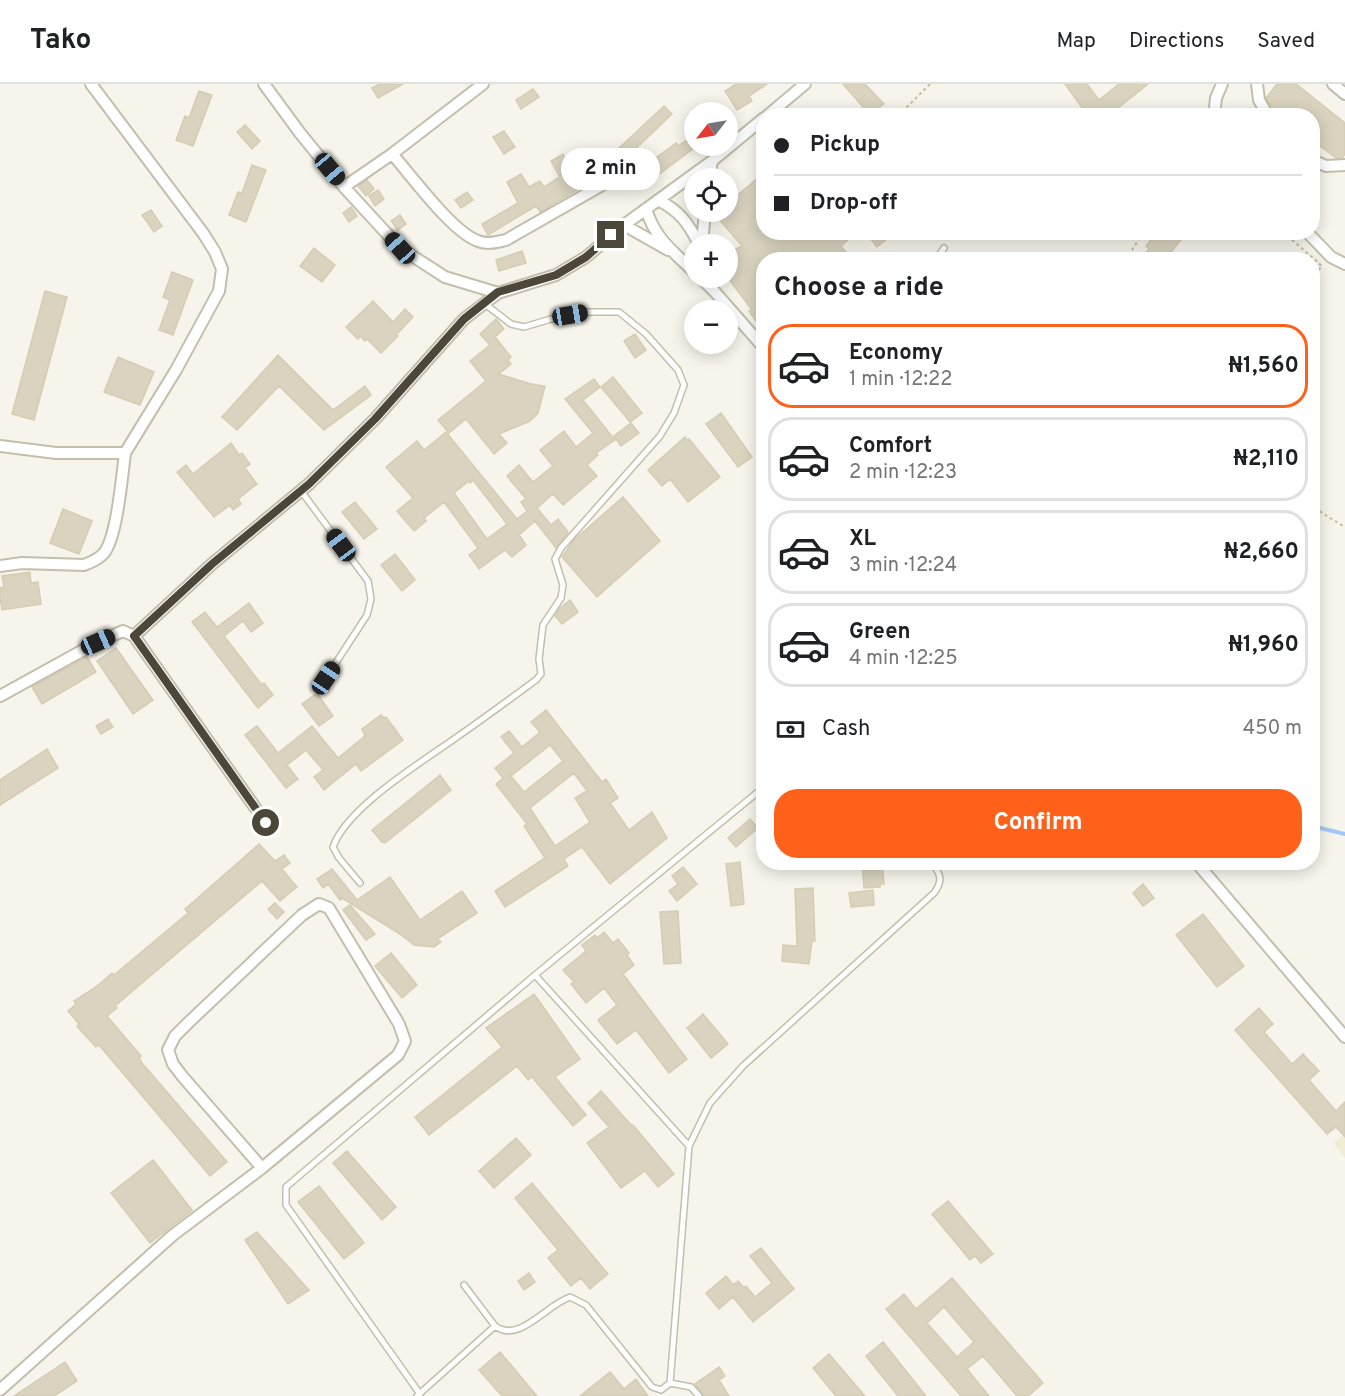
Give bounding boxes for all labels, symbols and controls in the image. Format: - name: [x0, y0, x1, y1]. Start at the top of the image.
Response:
- text: Tako: [30, 23, 91, 59]
- text: Map: [1056, 28, 1096, 55]
- text: Directions: [1129, 28, 1224, 55]
- text: Saved: [1257, 28, 1315, 55]
- north arrow: [684, 102, 738, 156]
- map controls: [684, 102, 738, 354]
- text: Pickup: [810, 132, 880, 159]
- callout: 2 min: [562, 148, 660, 190]
- car: [312, 149, 348, 189]
- text: 2 min: [584, 156, 637, 182]
- button: locate: [684, 168, 738, 222]
- text: Drop-off: [810, 190, 897, 217]
- route end: [597, 221, 624, 248]
- car: [381, 229, 419, 267]
- button: +: [684, 234, 738, 288]
- text: Choose a ride: [774, 271, 944, 305]
- button: −: [684, 300, 738, 354]
- car: [551, 303, 589, 327]
- icon: car: [777, 339, 831, 393]
- text: Economy: [849, 340, 943, 367]
- text: ₦1,560: [1228, 353, 1299, 380]
- text: 1 min · 12:22: [849, 367, 953, 393]
- icon: car: [777, 432, 831, 486]
- text: Comfort: [849, 433, 932, 460]
- text: ₦2,110: [1233, 446, 1299, 473]
- text: 2 min · 12:23: [849, 460, 957, 486]
- car: [323, 525, 359, 565]
- icon: car: [777, 525, 831, 579]
- text: XL: [849, 526, 876, 553]
- text: ₦2,660: [1224, 539, 1299, 566]
- text: 3 min · 12:24: [849, 553, 957, 579]
- icon: car: [777, 618, 831, 672]
- text: Green: [849, 619, 911, 646]
- car: [78, 626, 118, 658]
- text: ₦1,960: [1228, 632, 1299, 659]
- text: 4 min · 12:25: [849, 646, 958, 672]
- car: [308, 658, 344, 698]
- icon: cash: [774, 713, 807, 746]
- text: Cash: [822, 716, 871, 743]
- text: 450 m: [1243, 716, 1302, 742]
- button: Confirm: [774, 789, 1302, 858]
- route start: [252, 809, 279, 836]

